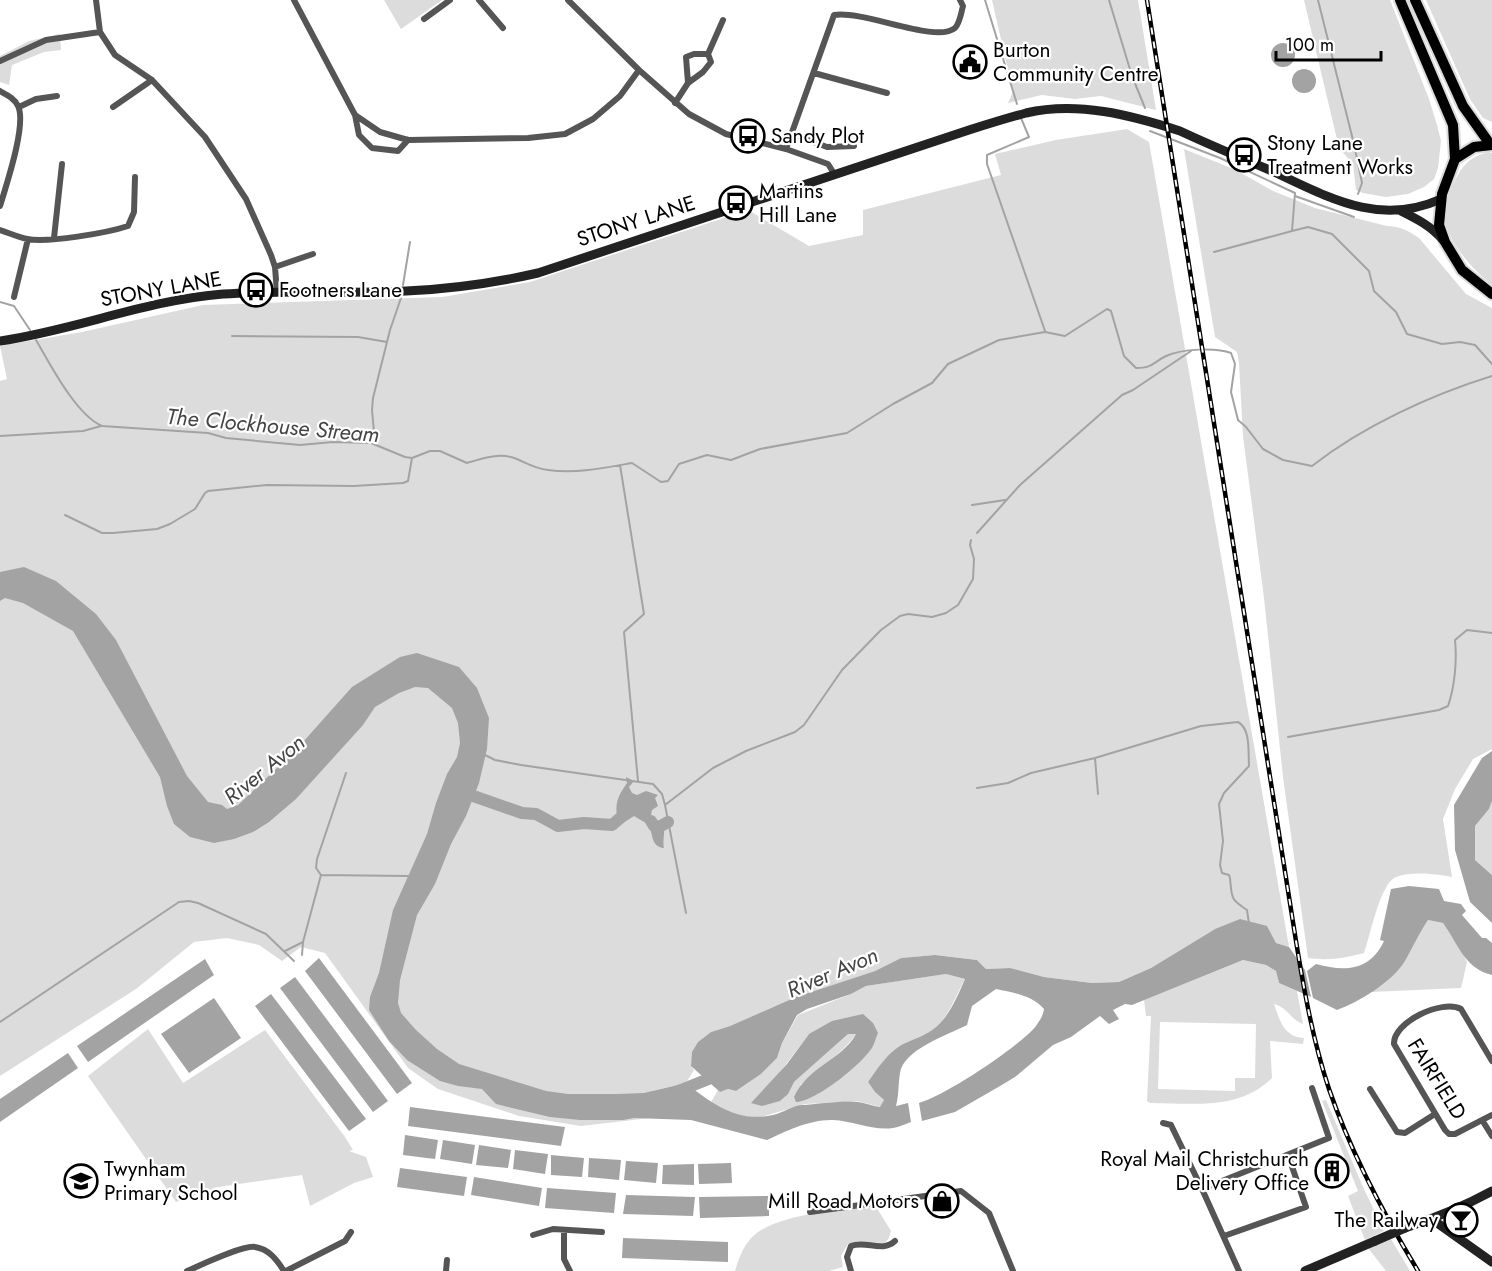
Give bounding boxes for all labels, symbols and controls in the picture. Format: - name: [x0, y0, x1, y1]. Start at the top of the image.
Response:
- scale bar: [1276, 24, 1381, 62]
- text: 100 m: [1285, 32, 1334, 58]
- place label: Burton Community Centre: [993, 35, 1159, 89]
- public building icon: Burton Community Centre: [952, 44, 988, 80]
- bus stop icon: Sandy Plot: [730, 118, 766, 154]
- place label: Sandy Plot: [771, 121, 864, 151]
- place label: Stony Lane Treatment Works: [1267, 128, 1413, 182]
- bus stop icon: Stony Lane Treatment Works: [1226, 137, 1262, 173]
- place label: Martins Hill Lane: [759, 176, 837, 230]
- bus stop icon: Martins Hill Lane: [718, 185, 754, 221]
- street label: STONY LANE: [573, 188, 699, 254]
- street label: STONY LANE: [98, 264, 224, 314]
- bus stop icon: Footners Lane: [238, 272, 274, 308]
- place label: Footners Lane: [279, 275, 402, 305]
- water label: The Clockhouse Stream: [165, 400, 381, 450]
- water label: River Avon: [216, 726, 312, 812]
- water label: River Avon: [781, 938, 883, 1006]
- street label: FAIRFIELD: [1400, 1033, 1474, 1125]
- place label: Royal Mail Christchurch Delivery Office: [1100, 1144, 1309, 1198]
- building icon: Royal Mail Christchurch Delivery Office: [1314, 1153, 1350, 1189]
- place label: Twynham Primary School: [104, 1154, 238, 1208]
- school or university icon: Twynham Primary School: [63, 1163, 99, 1199]
- shop icon: Mill Road Motors: [924, 1183, 960, 1219]
- place label: Mill Road Motors: [768, 1186, 919, 1216]
- bar icon: The Railway: [1443, 1202, 1479, 1238]
- place label: The Railway: [1334, 1205, 1439, 1235]

